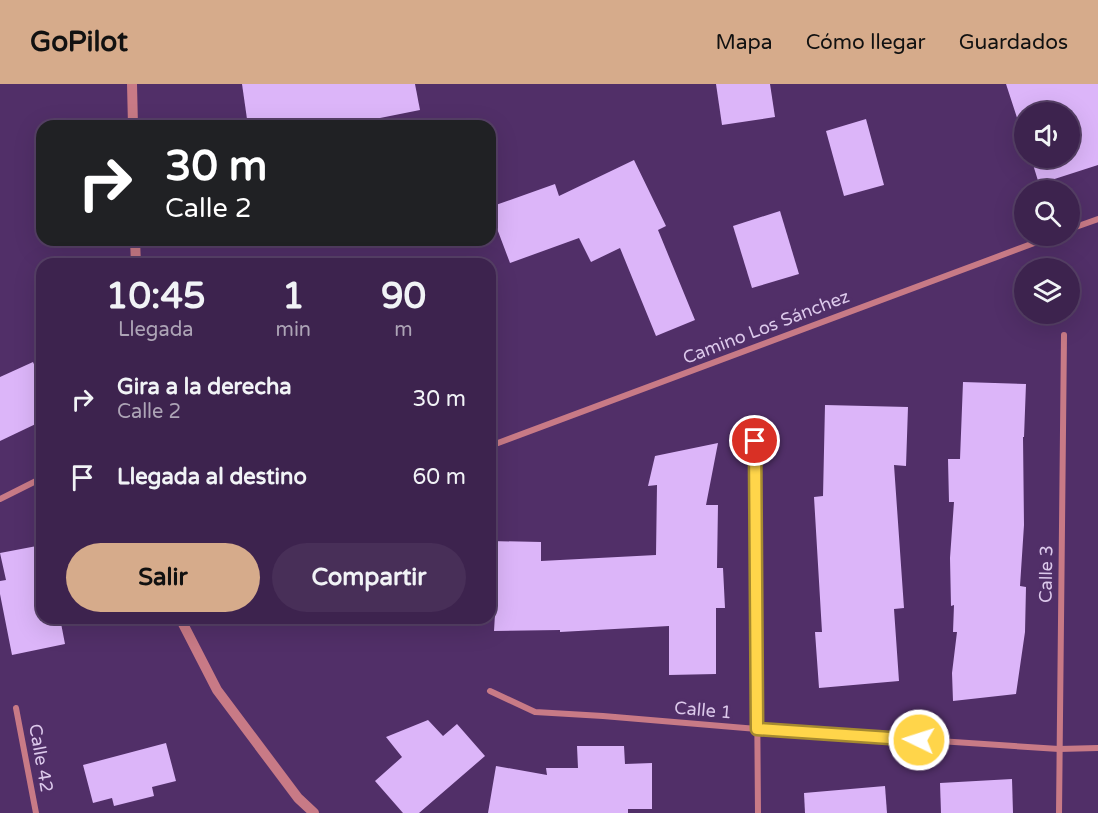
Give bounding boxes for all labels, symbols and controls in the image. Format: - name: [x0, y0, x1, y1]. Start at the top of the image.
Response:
- text: GoPilot: [30, 25, 128, 59]
- text: Mapa: [715, 30, 773, 55]
- text: Cómo llegar: [806, 30, 926, 55]
- text: Guardados: [959, 30, 1068, 55]
- map controls: [1014, 102, 1080, 324]
- button: sound: [1014, 102, 1080, 168]
- text: 30 m: [165, 141, 267, 192]
- icon: right: [66, 144, 144, 222]
- button: search: [1014, 180, 1080, 246]
- text: Calle 2: [165, 192, 252, 225]
- button: layers: [1014, 258, 1080, 324]
- text: 10:45: [106, 275, 206, 318]
- text: 1: [282, 275, 305, 318]
- text: 90: [381, 275, 426, 318]
- street label: Camino Los Sánchez: [680, 285, 852, 369]
- text: Llegada: [118, 318, 194, 342]
- text: min: [276, 318, 311, 342]
- text: m: [394, 318, 413, 342]
- text: Gira a la derecha: [117, 374, 292, 400]
- icon: right: [66, 383, 99, 416]
- text: 30 m: [412, 386, 466, 412]
- text: Calle 2: [117, 400, 181, 424]
- pin: [729, 415, 780, 466]
- icon: arrive: [738, 424, 771, 457]
- icon: arrive: [66, 461, 99, 494]
- text: Llegada al destino: [117, 464, 307, 490]
- text: 60 m: [412, 464, 466, 490]
- button: Salir: [66, 543, 260, 612]
- button: Compartir: [272, 543, 466, 612]
- street label: Calle 3: [1034, 545, 1058, 603]
- street label: Calle 1: [673, 697, 733, 723]
- position arrow: [887, 708, 951, 772]
- street label: Calle 42: [24, 722, 58, 794]

